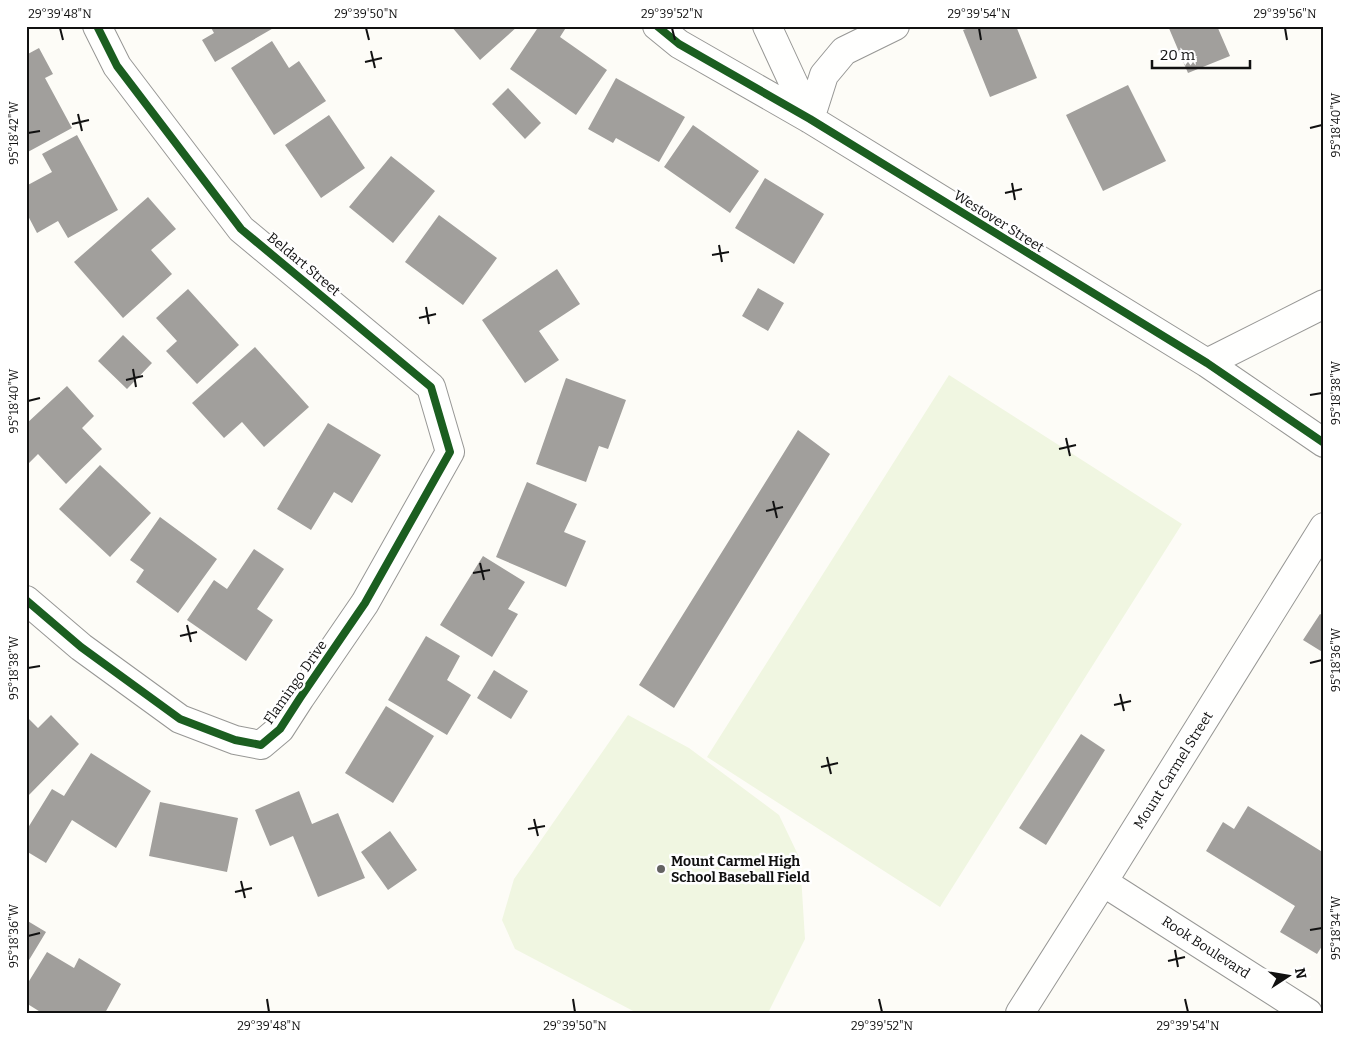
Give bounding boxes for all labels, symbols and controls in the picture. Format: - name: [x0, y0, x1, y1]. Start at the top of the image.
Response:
- text: 29°39'48"N: [28, 7, 92, 21]
- text: 29°39'50"N: [334, 7, 398, 21]
- text: 29°39'52"N: [641, 7, 704, 21]
- text: 29°39'54"N: [948, 7, 1011, 21]
- text: 29°39'56"N: [1254, 7, 1317, 21]
- scale bar: [1152, 38, 1250, 70]
- text: 20 m: [1160, 46, 1196, 64]
- text: 95°18'40"W: [1329, 92, 1343, 157]
- text: 95°18'42"W: [7, 100, 21, 165]
- street label: Westover Street: [950, 187, 1047, 256]
- street label: Beldart Street: [264, 229, 344, 300]
- text: 95°18'38"W: [1329, 360, 1343, 425]
- text: 95°18'40"W: [7, 368, 21, 433]
- text: 95°18'36"W: [1329, 627, 1343, 692]
- text: 95°18'38"W: [7, 635, 21, 700]
- street label: Flamingo Drive: [260, 637, 331, 728]
- street label: Mount Carmel Street: [1130, 708, 1217, 832]
- place label: Mount Carmel High School Baseball Field: [671, 853, 810, 886]
- marker: Mount Carmel High School Baseball Field: [655, 863, 667, 875]
- text: 95°18'34"W: [1329, 895, 1343, 960]
- text: 95°18'36"W: [7, 903, 21, 968]
- street label: Rook Boulevard: [1158, 913, 1253, 982]
- north arrow: [1262, 952, 1312, 1002]
- text: N: [1291, 966, 1310, 981]
- text: 29°39'48"N: [237, 1019, 301, 1033]
- text: 29°39'50"N: [543, 1019, 607, 1033]
- text: 29°39'52"N: [851, 1019, 914, 1033]
- text: 29°39'54"N: [1157, 1019, 1220, 1033]

